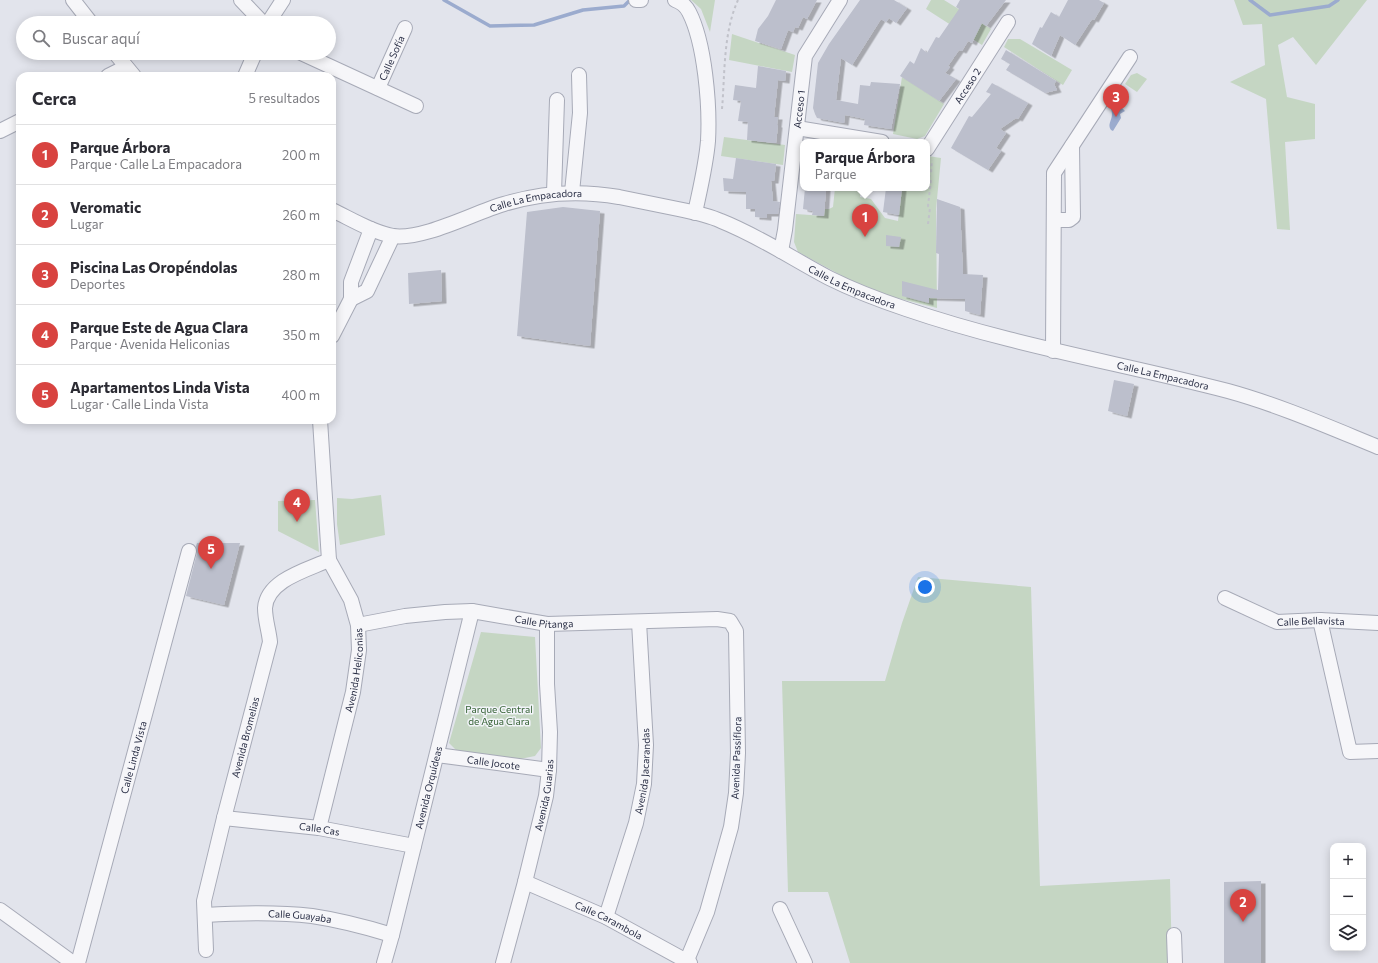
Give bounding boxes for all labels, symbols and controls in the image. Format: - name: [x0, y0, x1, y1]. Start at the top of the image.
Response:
- search box: [16, 16, 336, 60]
- icon: search: [30, 27, 52, 49]
- text: Buscar aquí: [62, 29, 140, 47]
- street label: Calle Sofía: [376, 34, 407, 82]
- street label: Acceso 2: [952, 65, 983, 106]
- pin: 3: [1103, 84, 1129, 117]
- text: Cerca: [32, 88, 77, 109]
- street label: Acceso 1: [791, 89, 807, 129]
- text: 5 resultados: [249, 90, 320, 106]
- text: Parque Árbora: [70, 138, 171, 156]
- popup: [800, 139, 930, 191]
- text: 1: [42, 147, 48, 163]
- text: 200 m: [282, 147, 320, 163]
- text: Parque Árbora: [815, 148, 915, 166]
- text: Parque · Calle La Empacadora: [70, 156, 242, 172]
- text: Parque: [815, 166, 856, 182]
- street label: Calle La Empacadora: [488, 187, 582, 214]
- text: Veromatic: [70, 198, 141, 216]
- pin: 1: [852, 204, 878, 237]
- text: 2: [41, 207, 49, 223]
- text: 260 m: [283, 207, 320, 223]
- text: Lugar: [70, 216, 104, 232]
- text: Piscina Las Oropéndolas: [70, 258, 238, 276]
- street label: Calle La Empacadora: [806, 262, 897, 311]
- text: 3: [41, 267, 49, 283]
- text: 280 m: [283, 267, 320, 283]
- text: Deportes: [70, 276, 125, 292]
- text: Parque Este de Agua Clara: [70, 318, 248, 336]
- text: 4: [41, 327, 49, 343]
- text: 350 m: [283, 327, 320, 343]
- text: Parque · Avenida Heliconias: [70, 336, 230, 352]
- street label: Calle La Empacadora: [1116, 359, 1210, 392]
- text: Apartamentos Linda Vista: [70, 378, 250, 396]
- text: 5: [41, 387, 49, 403]
- text: 400 m: [281, 387, 320, 403]
- text: Lugar · Calle Linda Vista: [70, 396, 209, 412]
- pin: 4: [284, 489, 310, 522]
- pin: 5: [198, 536, 224, 569]
- your location: [915, 577, 935, 597]
- street label: Calle Pitanga: [514, 613, 573, 630]
- street label: Calle Bellavista: [1276, 614, 1345, 628]
- street label: Avenida Heliconias: [342, 627, 365, 714]
- street label: Avenida Bromelias: [229, 695, 262, 779]
- park label: Parque Central de Agua Clara: [465, 703, 533, 727]
- street label: Avenida Passiflora: [729, 716, 743, 800]
- street label: Calle Linda Vista: [118, 720, 149, 795]
- street label: Avenida Jacarandas: [632, 727, 652, 815]
- street label: Avenida Orquídeas: [412, 744, 445, 830]
- street label: Calle Jocote: [466, 753, 521, 772]
- street label: Avenida Guarias: [532, 759, 555, 832]
- street label: Calle Cas: [298, 820, 341, 838]
- map controls: [1330, 843, 1366, 951]
- button: +: [1330, 843, 1366, 879]
- button: −: [1330, 879, 1366, 915]
- pin: 2: [1230, 889, 1256, 922]
- street label: Calle Carambola: [573, 898, 645, 942]
- street label: Calle Guayaba: [268, 907, 333, 925]
- button: layers: [1330, 915, 1366, 951]

